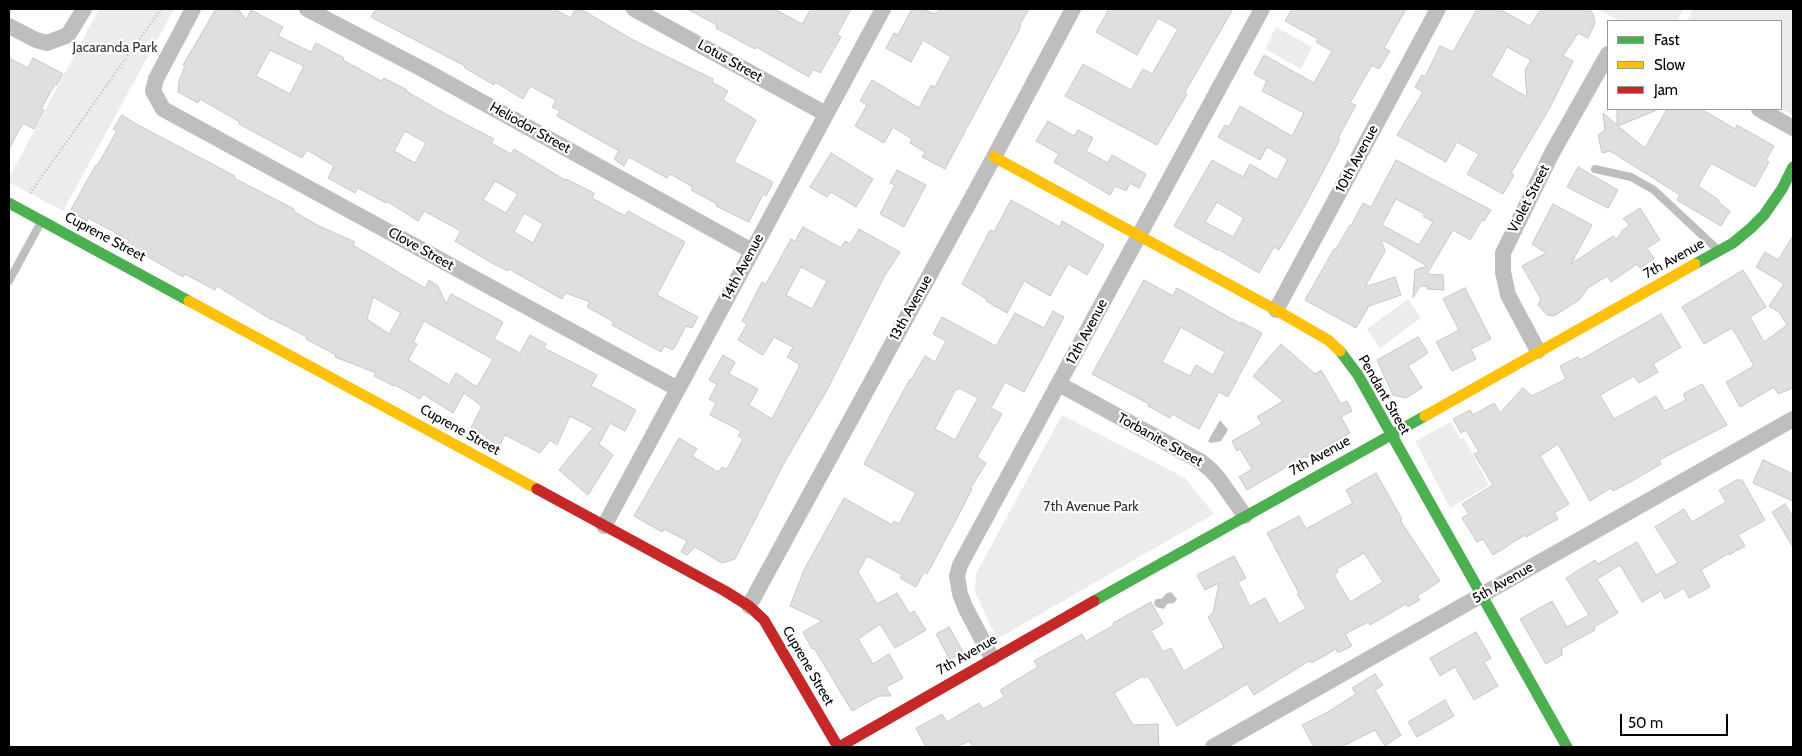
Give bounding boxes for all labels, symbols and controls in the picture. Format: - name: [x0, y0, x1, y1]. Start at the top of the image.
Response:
- legend: [1607, 20, 1782, 110]
- text: Fast: [1654, 31, 1679, 49]
- street label: Lotus Street: [695, 36, 765, 86]
- park label: Jacaranda Park: [73, 40, 157, 56]
- text: Slow: [1654, 56, 1685, 74]
- text: Jam: [1654, 81, 1678, 99]
- street label: Heliodor Street: [487, 99, 573, 157]
- street label: 10th Avenue: [1332, 122, 1382, 196]
- street label: Violet Street: [1505, 162, 1553, 236]
- street label: Cuprene Street: [62, 209, 148, 265]
- street label: Clove Street: [385, 224, 457, 274]
- street label: 14th Avenue: [719, 231, 767, 303]
- street label: 7th Avenue: [1641, 235, 1707, 283]
- street label: 13th Avenue: [886, 272, 936, 344]
- street label: 12th Avenue: [1063, 296, 1111, 368]
- street label: Pendant Street: [1355, 352, 1413, 438]
- street label: Cuprene Street: [417, 401, 503, 459]
- street label: Torbanite Street: [1115, 410, 1205, 470]
- street label: 7th Avenue: [1287, 432, 1353, 480]
- park label: 7th Avenue Park: [1043, 499, 1139, 515]
- street label: 5th Avenue: [1470, 559, 1536, 607]
- street label: Cuprene Street: [778, 623, 838, 709]
- street label: 7th Avenue: [934, 631, 1000, 679]
- scale bar: [1622, 704, 1730, 736]
- text: 50 m: [1628, 714, 1663, 732]

